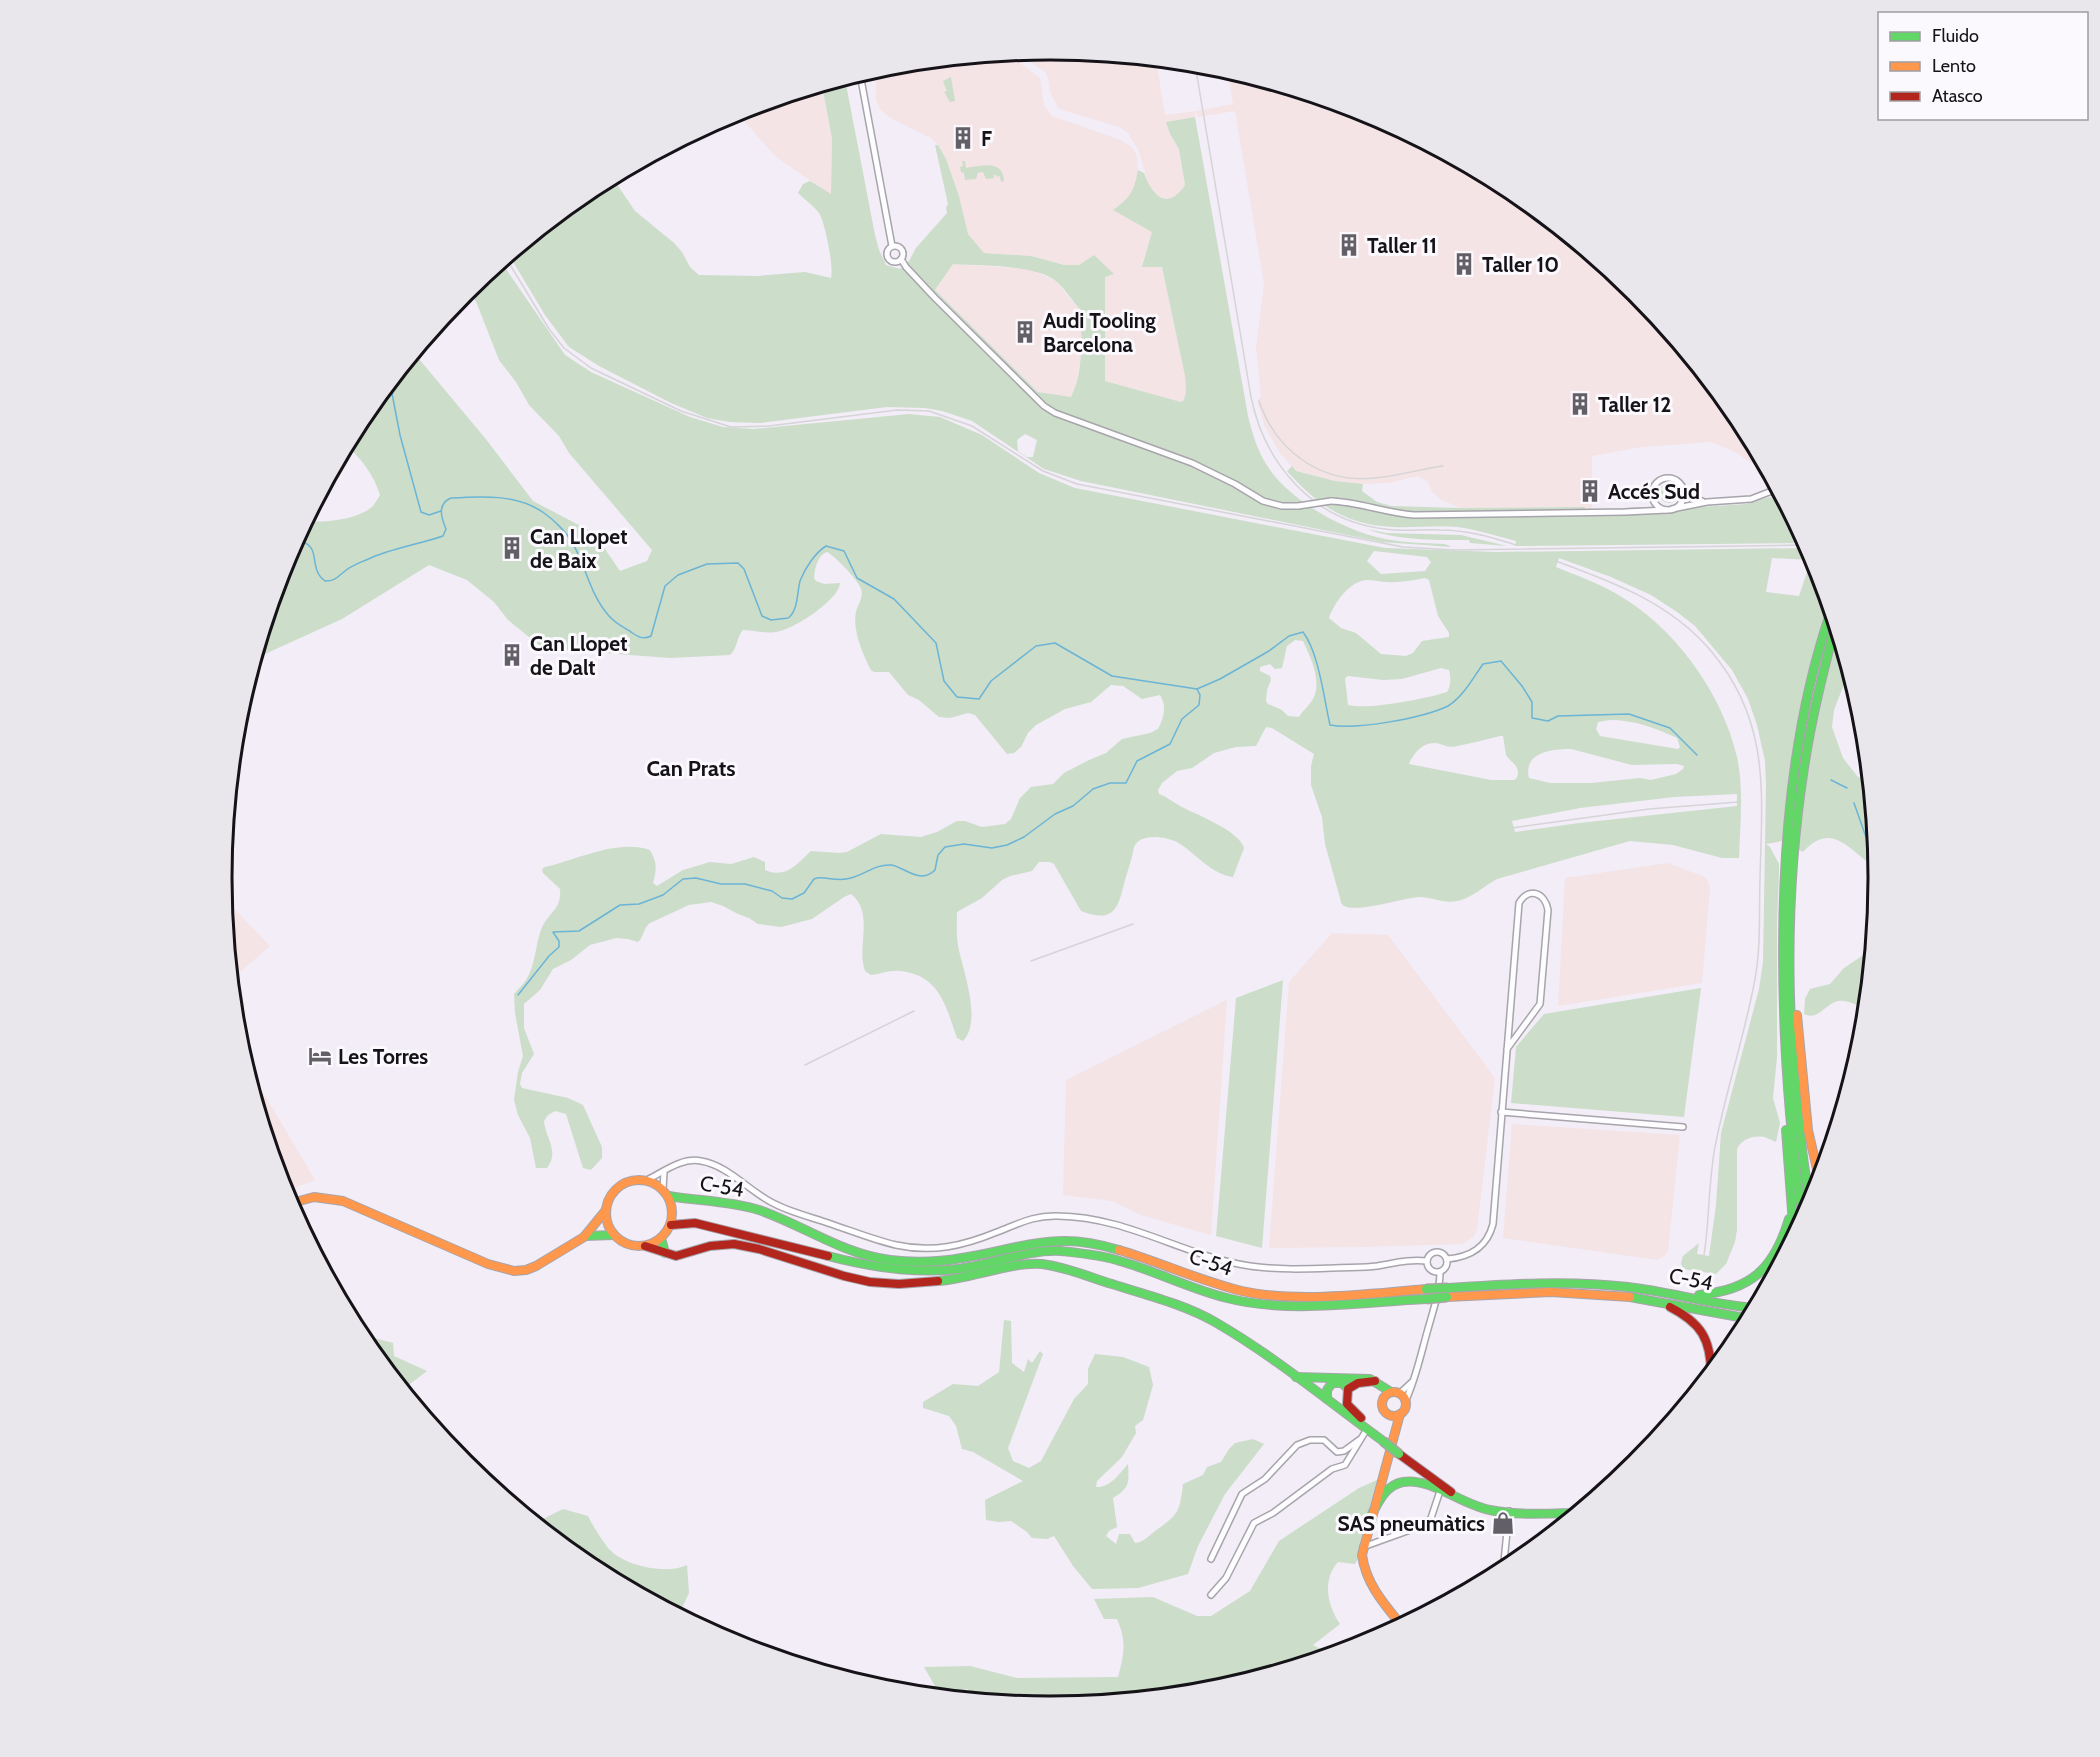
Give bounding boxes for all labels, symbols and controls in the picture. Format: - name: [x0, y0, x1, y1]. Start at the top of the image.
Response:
- legend: [1878, 12, 2088, 120]
- text: Fluido: [1932, 25, 1979, 47]
- text: Lento: [1932, 55, 1976, 77]
- text: Atasco: [1932, 85, 1983, 107]
- building icon: F: [950, 125, 976, 151]
- place label: F: [981, 126, 992, 151]
- building icon: Taller 11: [1336, 232, 1362, 258]
- place label: Taller 11: [1367, 233, 1437, 258]
- building icon: Taller 10: [1451, 251, 1477, 277]
- place label: Taller 10: [1482, 252, 1559, 277]
- place label: Audi Tooling Barcelona: [1043, 308, 1156, 357]
- building icon: Audi Tooling Barcelona: [1012, 319, 1038, 345]
- building icon: Taller 12: [1567, 391, 1593, 417]
- place label: Taller 12: [1598, 392, 1671, 417]
- building icon: Accés Sud: [1577, 478, 1603, 504]
- place label: Accés Sud: [1608, 479, 1700, 504]
- place label: Can Llopet de Baix: [530, 524, 627, 573]
- building icon: Can Llopet de Baix: [499, 535, 525, 561]
- place label: Can Llopet de Dalt: [530, 631, 627, 680]
- building icon: Can Llopet de Dalt: [499, 642, 525, 668]
- district label: Can Prats: [646, 755, 736, 782]
- hotel icon: Les Torres: [307, 1043, 333, 1069]
- place label: Les Torres: [338, 1044, 428, 1069]
- street label: C-54: [698, 1170, 746, 1202]
- street label: C-54: [1186, 1243, 1236, 1281]
- street label: C-54: [1667, 1263, 1715, 1295]
- shop icon: SAS pneumàtics: [1490, 1510, 1516, 1536]
- place label: SAS pneumàtics: [1338, 1511, 1485, 1536]

